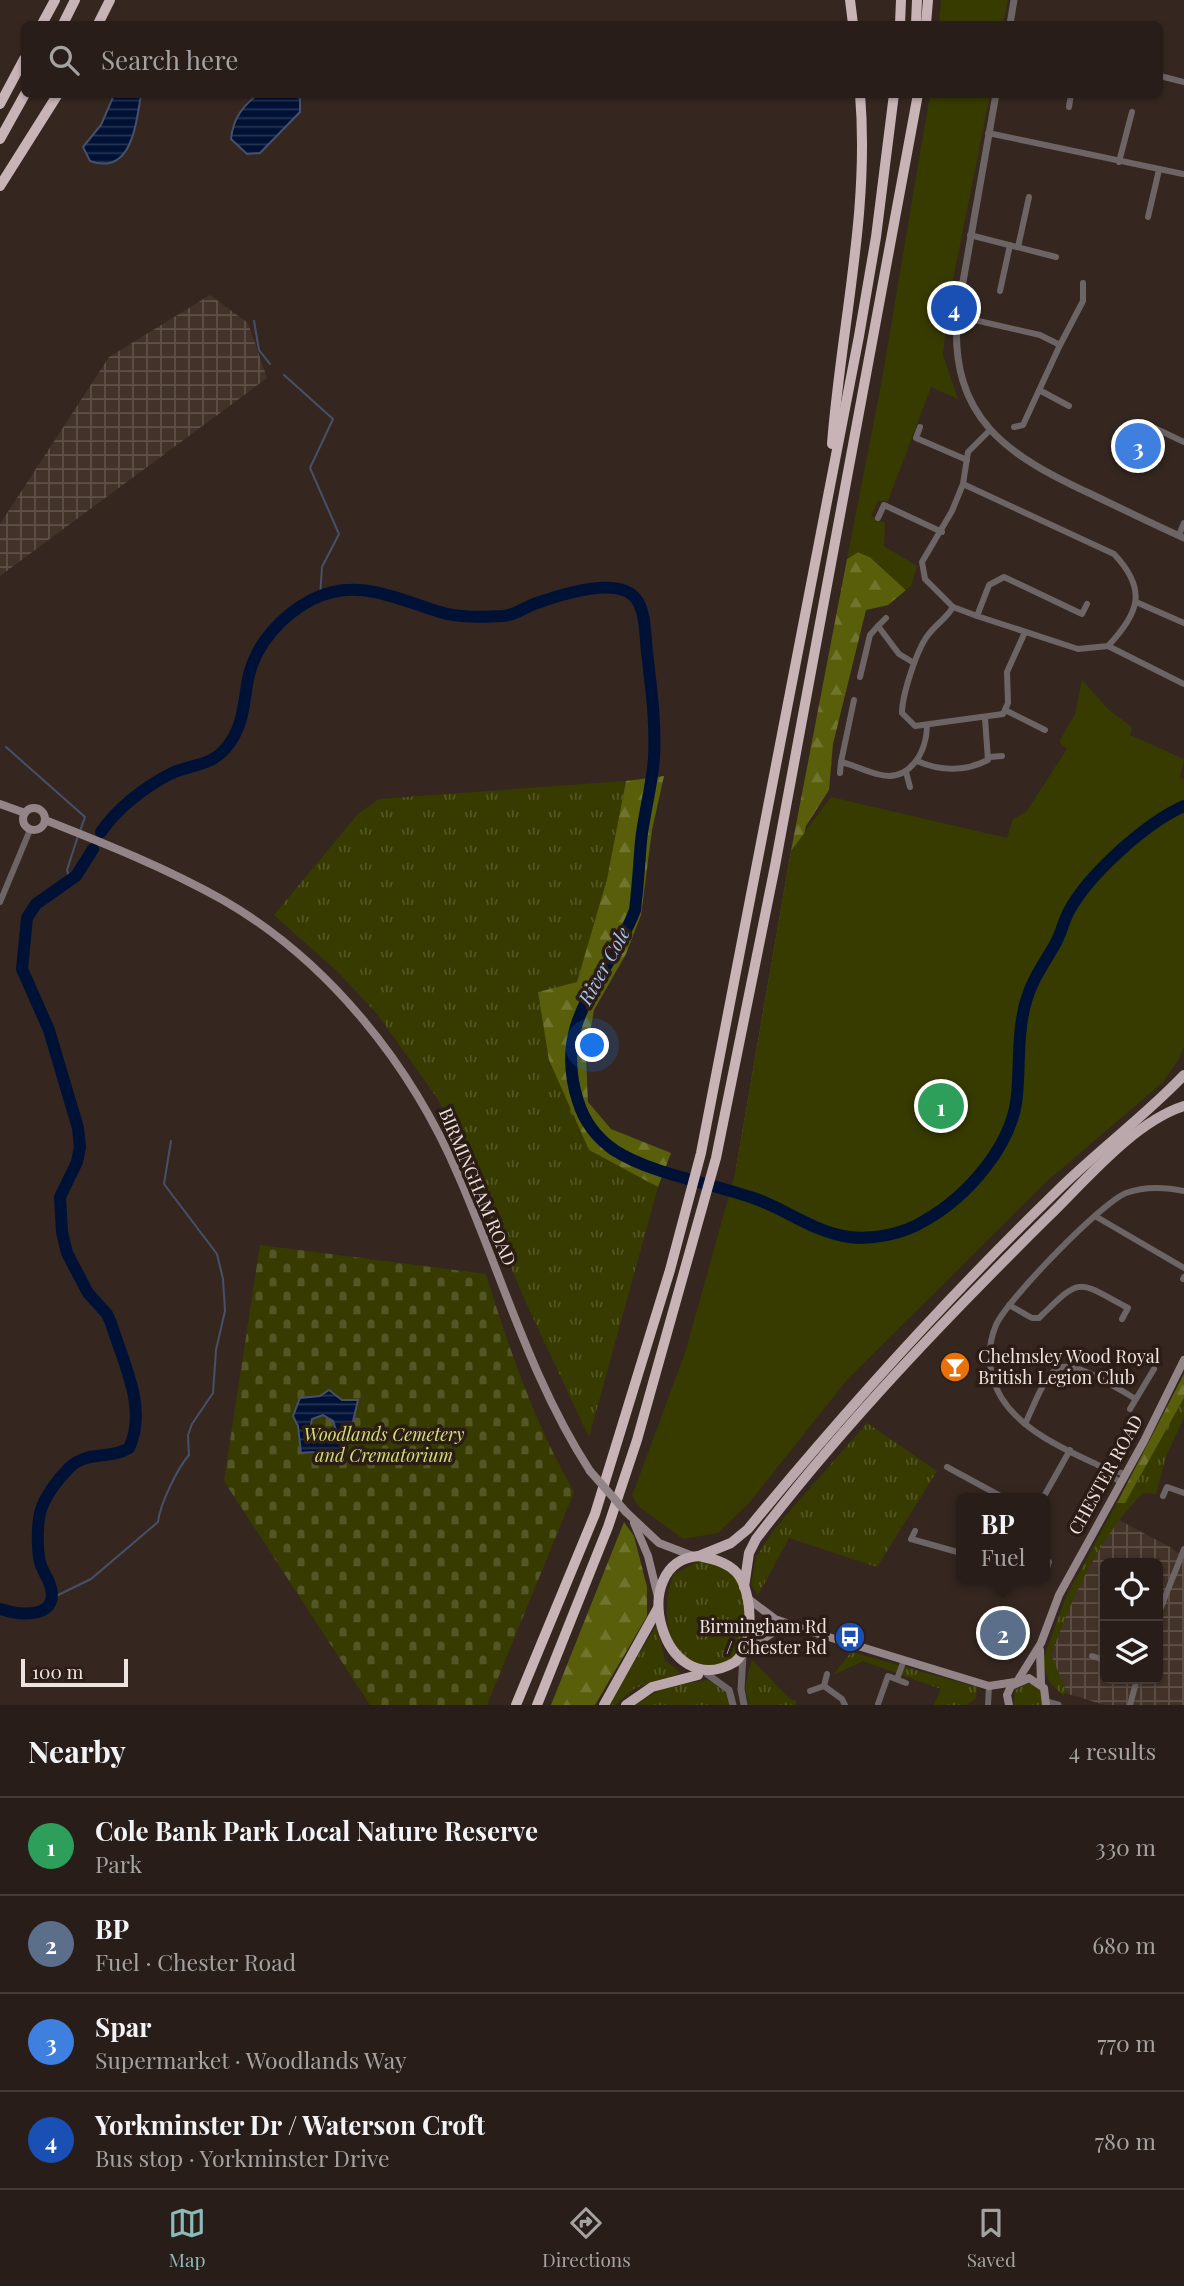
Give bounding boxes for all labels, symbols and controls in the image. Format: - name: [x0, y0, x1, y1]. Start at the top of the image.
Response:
- search box: [21, 21, 1163, 98]
- icon: search: [45, 41, 83, 79]
- text: Search here: [101, 42, 238, 77]
- pin: 4: [931, 282, 977, 334]
- pin: 3: [1115, 420, 1161, 472]
- water label: River Cole: [571, 922, 635, 1010]
- your location: [575, 1028, 609, 1062]
- pin: 1: [918, 1080, 964, 1132]
- street label: BIRMINGHAM ROAD: [434, 1104, 522, 1269]
- place label: Chelmsley Wood Royal British Legion Club: [978, 1344, 1160, 1389]
- bar icon: Chelmsley Wood Royal British Legion Club: [938, 1350, 972, 1384]
- street label: CHESTER ROAD: [1062, 1410, 1148, 1539]
- park label: Woodlands Cemetery and Crematorium: [304, 1422, 465, 1467]
- popup: [956, 1493, 1050, 1584]
- text: BP: [981, 1506, 1015, 1541]
- text: Fuel: [981, 1541, 1025, 1572]
- map controls: [1100, 1558, 1163, 1684]
- button: locate: [1100, 1558, 1163, 1621]
- pin: 2: [980, 1607, 1026, 1659]
- place label: Birmingham Rd / Chester Rd: [699, 1614, 828, 1659]
- bus stop icon: Birmingham Rd / Chester Rd: [833, 1620, 867, 1654]
- button: layers: [1100, 1621, 1163, 1684]
- scale bar: [21, 1656, 128, 1688]
- text: 100 m: [32, 1658, 83, 1684]
- text: Nearby: [28, 1731, 126, 1771]
- text: 4 results: [1069, 1735, 1156, 1766]
- text: Cole Bank Park Local Nature Reserve: [95, 1813, 538, 1848]
- text: 1: [47, 1831, 55, 1862]
- text: 330 m: [1095, 1831, 1156, 1862]
- text: Park: [95, 1848, 142, 1879]
- text: BP: [95, 1911, 129, 1946]
- text: 2: [45, 1929, 57, 1960]
- text: 680 m: [1092, 1929, 1156, 1960]
- text: Fuel · Chester Road: [95, 1946, 296, 1977]
- text: Spar: [95, 2009, 151, 2044]
- text: 3: [45, 2027, 57, 2058]
- text: 770 m: [1097, 2027, 1156, 2058]
- text: Supermarket · Woodlands Way: [95, 2044, 407, 2075]
- text: Yorkminster Dr / Waterson Croft: [95, 2107, 485, 2142]
- text: 4: [45, 2125, 57, 2156]
- text: 780 m: [1095, 2125, 1156, 2156]
- text: Bus stop · Yorkminster Drive: [95, 2142, 390, 2173]
- tab: Map: [168, 2204, 206, 2272]
- tab: Directions: [542, 2204, 631, 2272]
- tab: Saved: [967, 2204, 1016, 2272]

